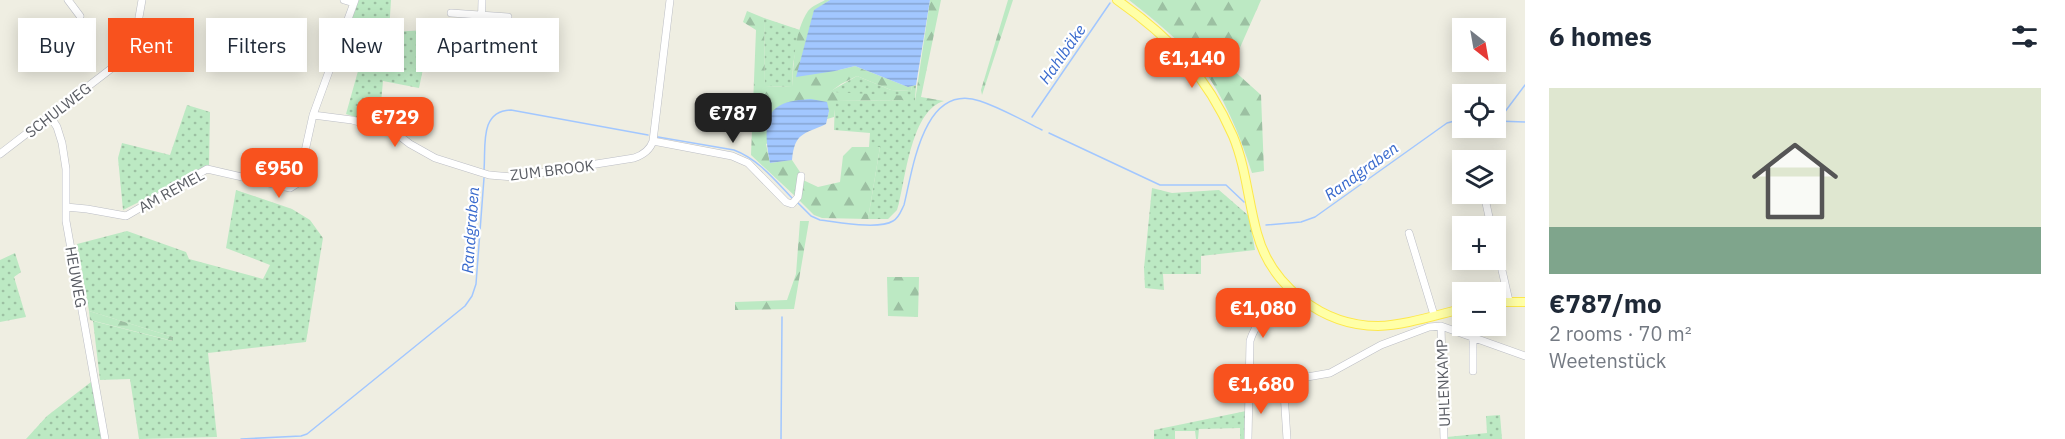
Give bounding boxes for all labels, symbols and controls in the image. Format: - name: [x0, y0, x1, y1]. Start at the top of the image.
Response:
- chip: Buy: [18, 18, 96, 72]
- chip: Rent: [108, 18, 194, 72]
- chip: Filters: [206, 18, 307, 72]
- chip: New: [319, 18, 404, 72]
- chip: Apartment: [416, 18, 559, 72]
- north arrow: [1452, 18, 1506, 72]
- map controls: [1452, 18, 1506, 336]
- text: 6 homes: [1549, 19, 1652, 53]
- water label: Hahlbäke: [1034, 20, 1090, 88]
- icon: filters: [2008, 20, 2041, 53]
- pin: €1,140: [1143, 38, 1241, 89]
- text: €1,140: [1159, 44, 1225, 71]
- street label: SCHULWEG: [21, 78, 95, 142]
- button: locate: [1452, 84, 1506, 138]
- pin: €787: [697, 93, 769, 144]
- pin: €729: [359, 97, 431, 148]
- text: €787: [709, 99, 757, 126]
- text: €729: [371, 103, 419, 130]
- icon: home: [1741, 127, 1849, 235]
- water label: Randgraben: [1320, 137, 1402, 205]
- pin: €950: [243, 148, 315, 199]
- button: layers: [1452, 150, 1506, 204]
- text: €950: [255, 154, 303, 181]
- street label: ZUM BROOK: [509, 155, 596, 185]
- street label: AM REMEL: [135, 165, 208, 217]
- water label: Randgraben: [457, 186, 483, 274]
- button: +: [1452, 216, 1506, 270]
- street label: HEUWEG: [61, 245, 91, 309]
- button: −: [1452, 282, 1506, 336]
- text: €787/mo: [1549, 286, 1662, 320]
- pin: €1,080: [1214, 288, 1312, 339]
- text: €1,080: [1230, 294, 1296, 321]
- text: 2 rooms · 70 m²: [1549, 320, 1692, 347]
- street label: UHLENKAMP: [1432, 339, 1454, 427]
- text: Weetenstück: [1549, 347, 1666, 374]
- pin: €1,680: [1212, 364, 1310, 415]
- text: €1,680: [1228, 370, 1294, 397]

